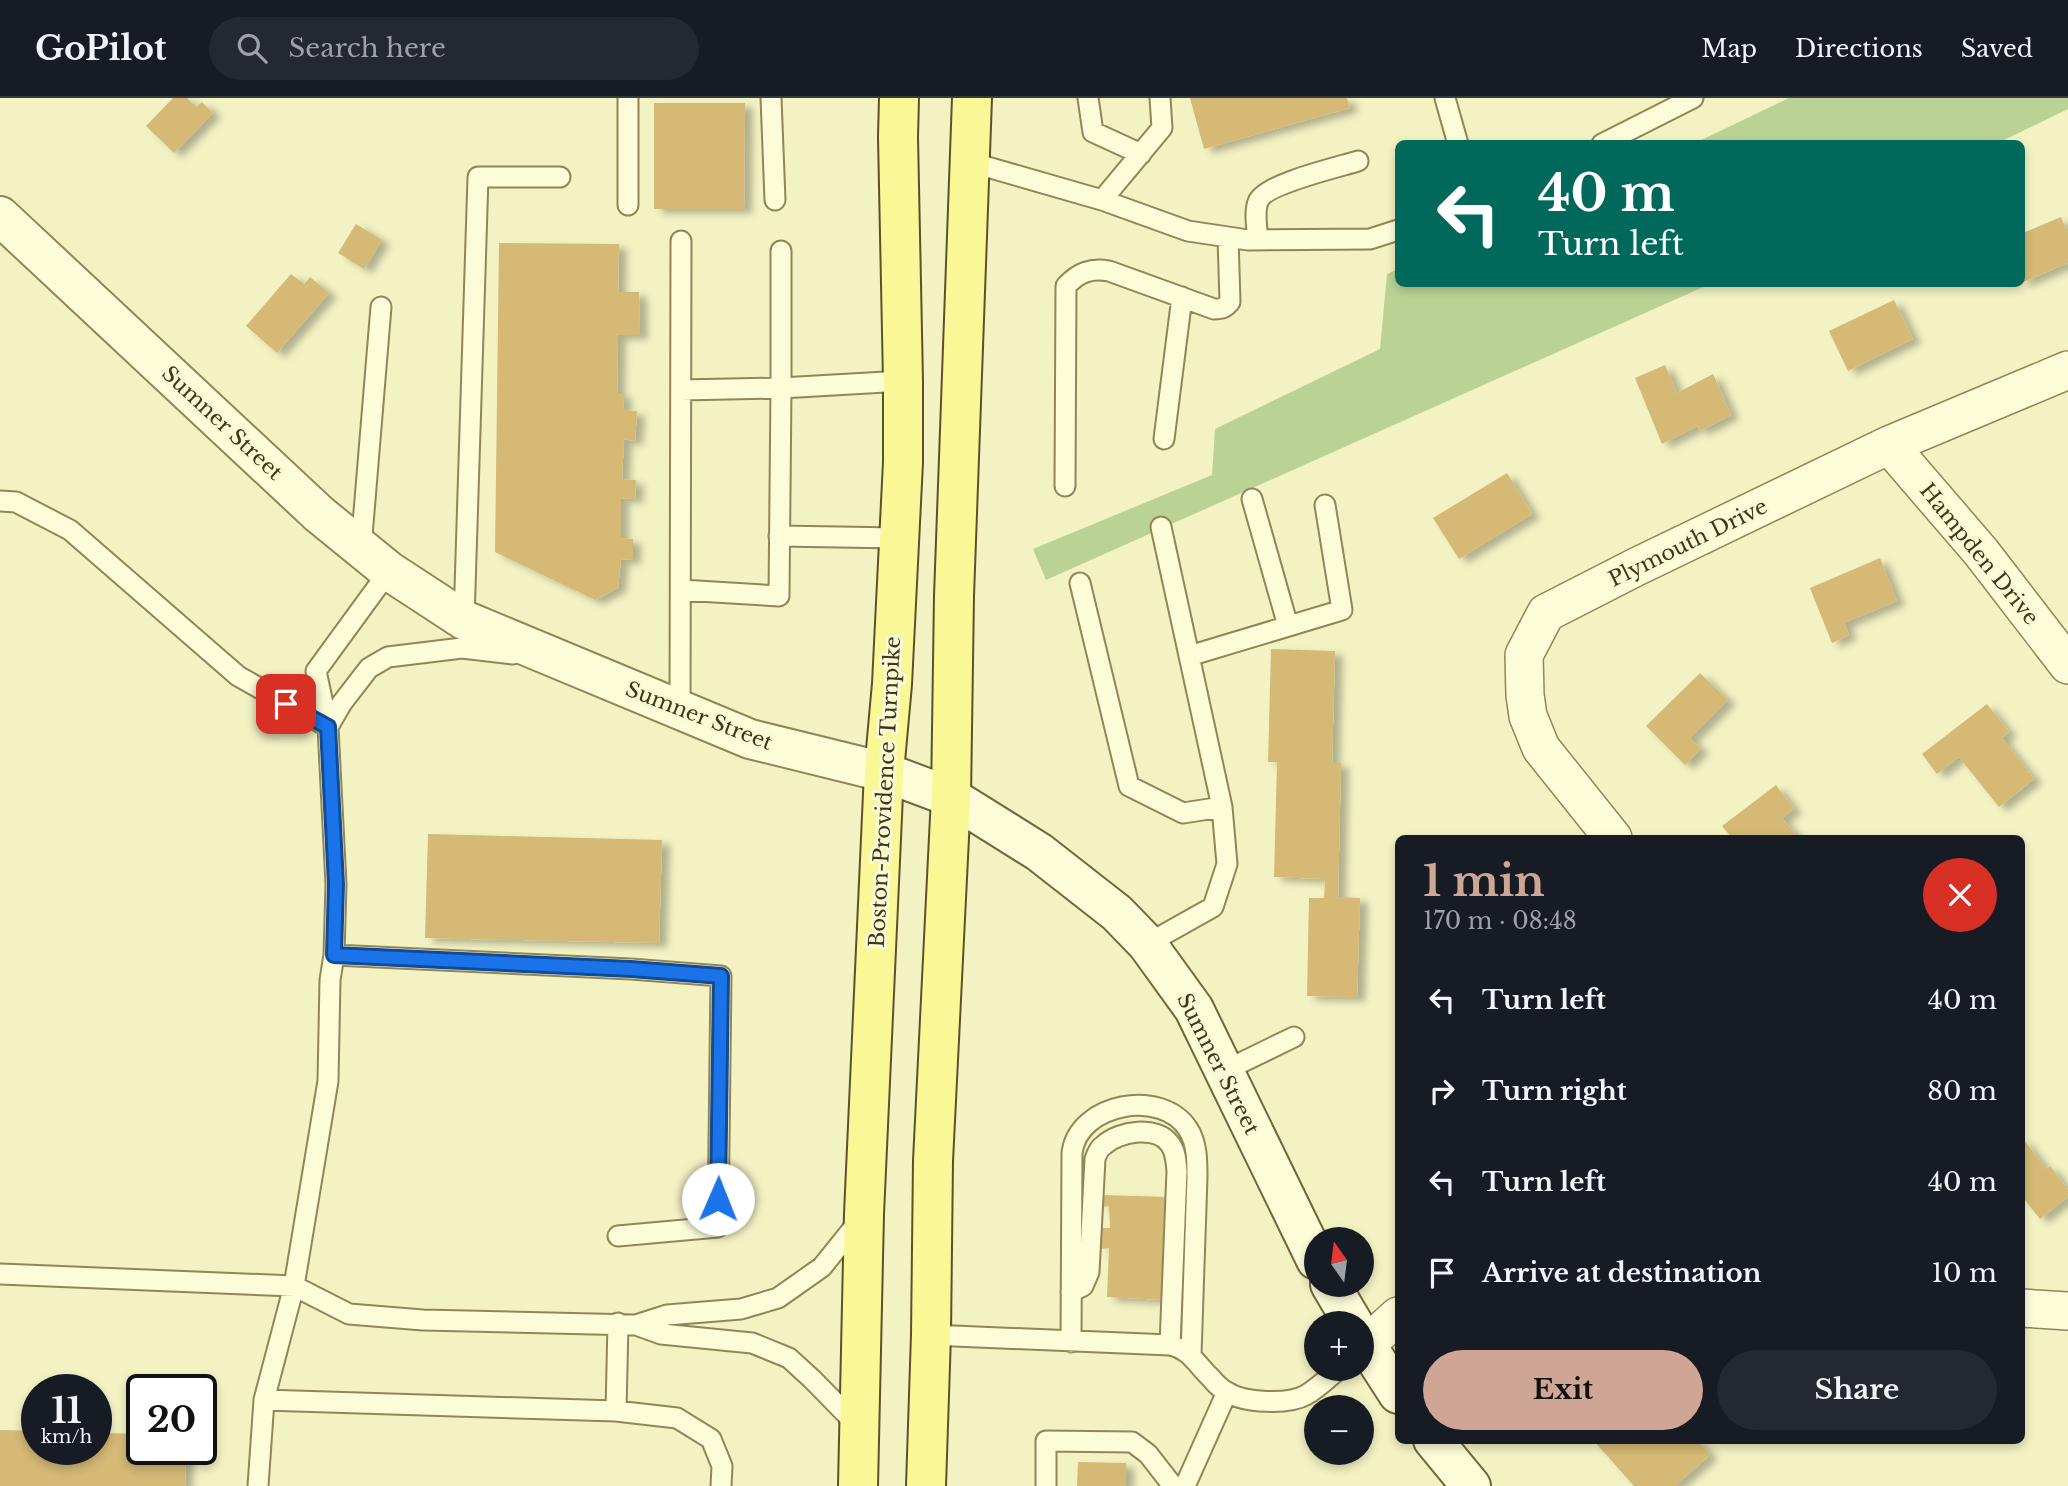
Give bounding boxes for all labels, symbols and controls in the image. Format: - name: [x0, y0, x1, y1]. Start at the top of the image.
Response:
- search box: [209, 17, 699, 80]
- text: GoPilot: [35, 28, 167, 69]
- icon: search: [233, 29, 271, 67]
- text: Search here: [289, 32, 446, 64]
- text: Map: [1701, 34, 1757, 63]
- text: Directions: [1795, 34, 1923, 63]
- text: Saved: [1961, 34, 2033, 63]
- text: 40 m: [1538, 163, 1675, 224]
- icon: left: [1423, 168, 1514, 259]
- text: Turn left: [1538, 224, 1684, 264]
- street label: Sumner Street: [156, 361, 288, 486]
- street label: Hampden Drive: [1914, 478, 2044, 630]
- street label: Plymouth Drive: [1604, 493, 1772, 593]
- street label: Boston-Providence Turnpike: [864, 636, 906, 948]
- pin: [256, 674, 316, 734]
- street label: Sumner Street: [622, 676, 776, 756]
- icon: arrive: [267, 685, 305, 723]
- text: 1 min: [1423, 855, 1545, 907]
- button: close: [1923, 858, 1997, 932]
- text: 170 m · 08:48: [1423, 907, 1577, 935]
- icon: left: [1423, 981, 1461, 1019]
- text: Turn left: [1482, 984, 1606, 1016]
- text: 40 m: [1928, 984, 1997, 1016]
- street label: Sumner Street: [1171, 989, 1265, 1139]
- icon: right: [1423, 1072, 1461, 1110]
- text: Turn right: [1482, 1075, 1627, 1107]
- text: 80 m: [1927, 1075, 1997, 1107]
- position arrow: [681, 1162, 755, 1236]
- icon: left: [1423, 1163, 1461, 1201]
- text: Turn left: [1482, 1166, 1606, 1198]
- text: 40 m: [1928, 1166, 1997, 1198]
- north arrow: [1304, 1227, 1374, 1297]
- map controls: [1304, 1227, 1374, 1465]
- icon: arrive: [1423, 1254, 1461, 1292]
- text: Arrive at destination: [1482, 1257, 1762, 1289]
- text: 10 m: [1931, 1257, 1997, 1289]
- button: +: [1304, 1311, 1374, 1381]
- button: Exit: [1423, 1350, 1703, 1430]
- button: Share: [1717, 1350, 1997, 1430]
- speed limit sign: 20: [126, 1374, 217, 1465]
- text: 11: [51, 1389, 82, 1432]
- button: −: [1304, 1395, 1374, 1465]
- text: km/h: [41, 1426, 92, 1448]

